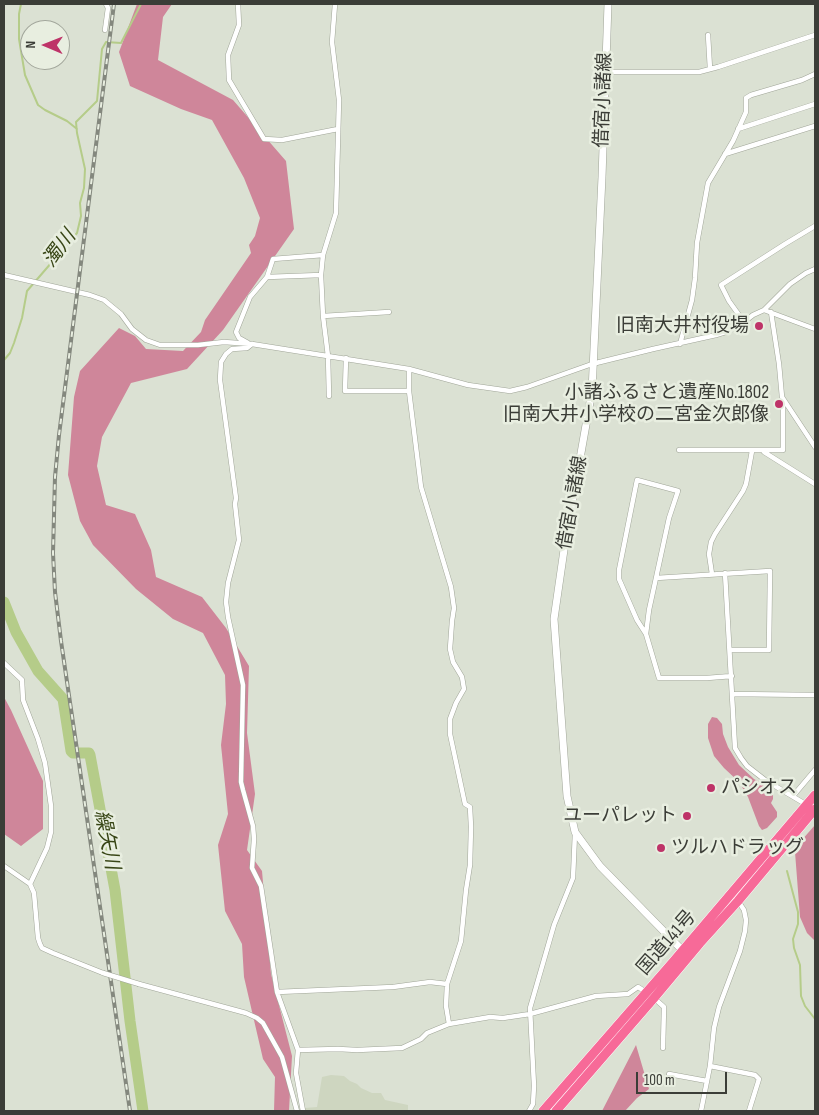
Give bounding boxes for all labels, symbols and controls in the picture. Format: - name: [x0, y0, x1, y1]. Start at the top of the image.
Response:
- north arrow: [20, 20, 70, 70]
- text: N: [22, 41, 39, 49]
- street label: 借宿小諸線: [591, 52, 617, 148]
- water label: 濁川: [38, 226, 82, 272]
- place label: 旧南大井村役場: [616, 315, 749, 337]
- marker: 旧南大井村役場: [753, 320, 765, 332]
- place label: 小諸ふるさと遺産No.1802 旧南大井小学校の二宮金次郎像: [503, 382, 769, 426]
- marker: 小諸ふるさと遺産No.1802 旧南大井小学校の二宮金次郎像: [773, 398, 785, 410]
- street label: 借宿小諸線: [554, 454, 592, 552]
- place label: パシオス: [721, 777, 797, 799]
- marker: パシオス: [705, 782, 717, 794]
- place label: ユーパレット: [563, 805, 677, 827]
- water label: 繰矢川: [88, 808, 124, 872]
- marker: ユーパレット: [681, 810, 693, 822]
- place label: ツルハドラッグ: [671, 837, 804, 859]
- marker: ツルハドラッグ: [655, 842, 667, 854]
- street label: 国道141号: [633, 906, 701, 980]
- scale bar: [639, 1062, 730, 1094]
- text: 100 m: [644, 1071, 675, 1090]

